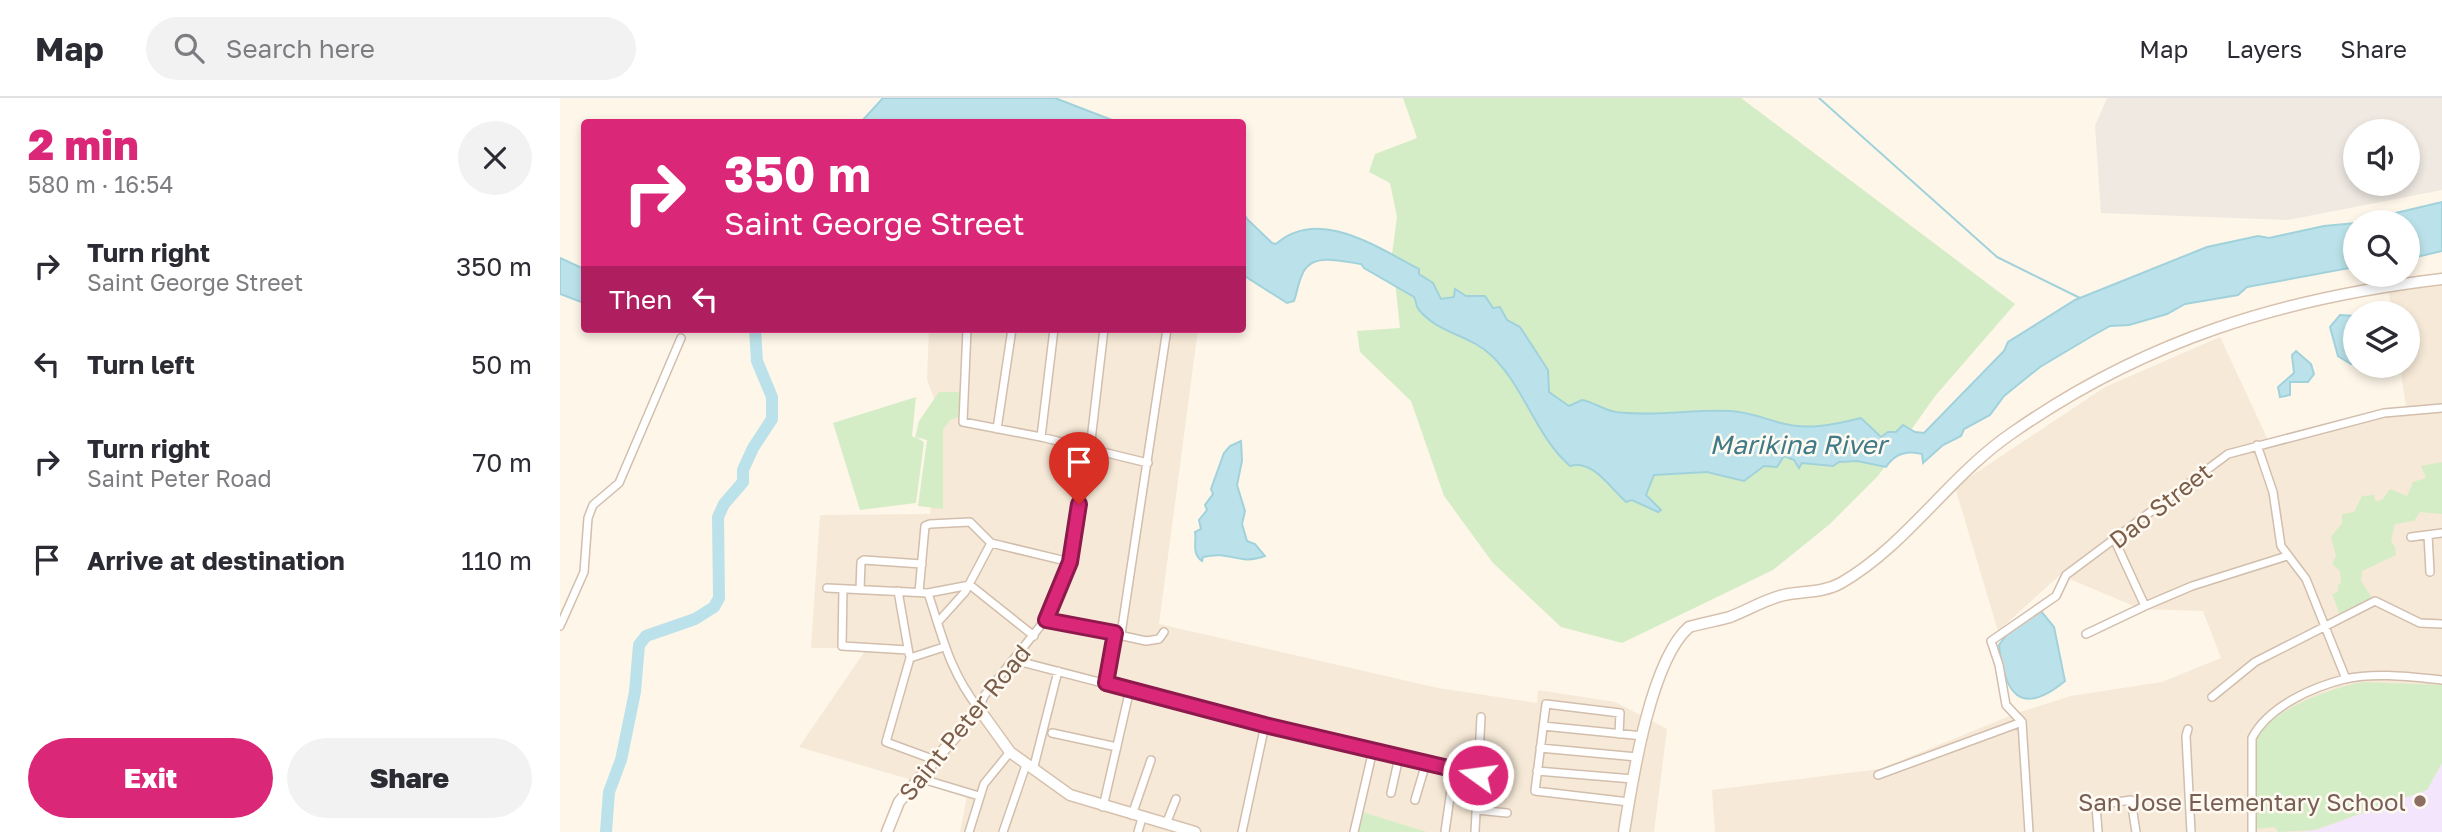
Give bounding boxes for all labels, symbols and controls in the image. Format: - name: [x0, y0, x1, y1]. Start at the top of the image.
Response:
- search box: [146, 17, 636, 80]
- text: Map: [35, 29, 104, 68]
- icon: search: [170, 29, 208, 67]
- text: Search here: [226, 33, 375, 64]
- text: Map: [2139, 34, 2188, 63]
- text: Layers: [2226, 34, 2302, 63]
- text: Share: [2340, 34, 2407, 63]
- text: 2 min: [28, 119, 139, 169]
- map controls: [2343, 119, 2420, 378]
- button: sound: [2343, 119, 2420, 196]
- button: close: [458, 121, 532, 195]
- text: 350 m: [724, 144, 871, 203]
- icon: right: [609, 147, 700, 238]
- text: 580 m · 16:54: [28, 170, 173, 198]
- text: Saint George Street: [724, 204, 1025, 242]
- button: search: [2343, 210, 2420, 287]
- text: Turn right: [87, 237, 210, 268]
- icon: right: [28, 247, 66, 285]
- text: 350 m: [456, 251, 532, 282]
- text: Saint George Street: [87, 268, 303, 296]
- icon: left: [686, 280, 724, 318]
- text: Then: [609, 284, 672, 315]
- button: layers: [2343, 301, 2420, 378]
- icon: left: [28, 345, 66, 383]
- text: Turn left: [87, 349, 195, 380]
- text: 50 m: [471, 349, 532, 380]
- water label: Marikina River: [1710, 429, 1890, 460]
- pin: [1049, 432, 1109, 504]
- text: Turn right: [87, 433, 210, 464]
- icon: right: [28, 443, 66, 481]
- icon: arrive: [1060, 443, 1098, 481]
- text: 70 m: [473, 447, 532, 478]
- street label: Dao Street: [2103, 456, 2217, 554]
- text: Saint Peter Road: [87, 464, 272, 492]
- icon: arrive: [28, 541, 66, 579]
- text: Arrive at destination: [87, 545, 345, 576]
- text: 110 m: [461, 545, 532, 576]
- street label: Saint Peter Road: [892, 638, 1036, 806]
- button: Exit: [28, 738, 273, 818]
- button: Share: [287, 738, 532, 818]
- position arrow: [1441, 738, 1515, 812]
- place label: San Jose Elementary School: [2078, 787, 2406, 816]
- marker: San Jose Elementary School: [2412, 793, 2428, 809]

